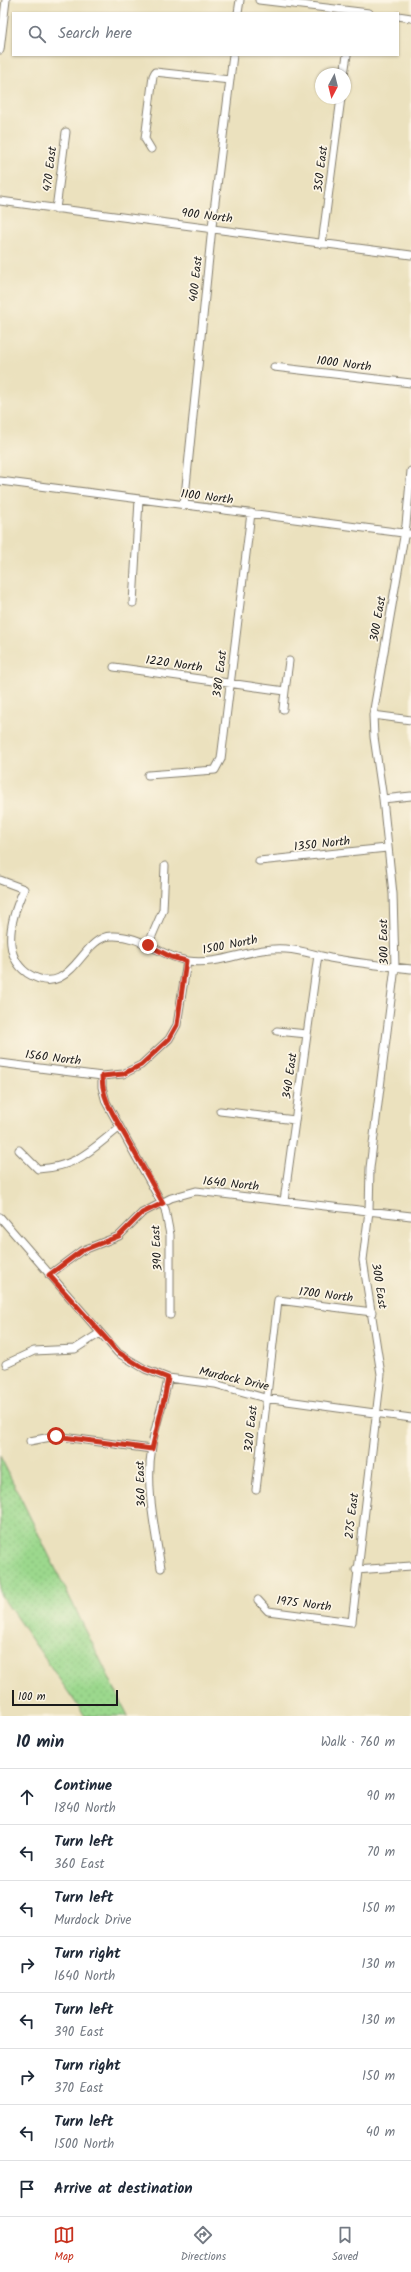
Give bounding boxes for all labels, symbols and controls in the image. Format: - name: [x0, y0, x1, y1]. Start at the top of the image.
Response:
- search box: [12, 12, 399, 56]
- text: Search here: [58, 22, 132, 46]
- icon: search: [26, 23, 48, 45]
- north arrow: [315, 68, 351, 104]
- street label: 350 East: [309, 144, 333, 193]
- street label: 470 East: [38, 145, 62, 193]
- street label: 900 North: [180, 203, 234, 229]
- street label: 400 East: [184, 255, 208, 303]
- street label: 1000 North: [315, 351, 373, 377]
- street label: 1100 North: [180, 484, 234, 510]
- street label: 300 East: [365, 594, 391, 643]
- street label: 380 East: [208, 649, 232, 699]
- street label: 1220 North: [144, 651, 204, 677]
- street label: 1350 North: [293, 832, 351, 856]
- street label: 300 East: [374, 918, 394, 965]
- street label: 1500 North: [201, 930, 259, 960]
- route end: [139, 936, 157, 954]
- street label: 1560 North: [24, 1045, 82, 1071]
- street label: 340 East: [277, 1051, 303, 1100]
- street label: 1640 North: [202, 1172, 260, 1196]
- street label: 390 East: [146, 1224, 168, 1271]
- street label: 300 East: [366, 1262, 392, 1311]
- street label: 1700 North: [298, 1282, 354, 1308]
- street label: Murdock Drive: [197, 1362, 272, 1396]
- street label: 320 East: [239, 1404, 263, 1453]
- route start: [47, 1427, 65, 1445]
- street label: 360 East: [131, 1460, 151, 1508]
- street label: 275 East: [340, 1492, 364, 1540]
- street label: 1975 North: [276, 1591, 332, 1617]
- scale bar: [12, 1688, 118, 1707]
- text: 100 m: [18, 1688, 46, 1706]
- text: 10 min: [16, 1729, 64, 1756]
- text: Walk · 760 m: [321, 1732, 395, 1753]
- text: Continue: [54, 1774, 112, 1798]
- icon: ahead: [16, 1786, 38, 1808]
- text: 90 m: [367, 1786, 395, 1807]
- text: 1840 North: [54, 1798, 116, 1819]
- text: Turn left: [54, 1830, 114, 1854]
- icon: left: [16, 1842, 38, 1864]
- text: 70 m: [367, 1842, 395, 1863]
- text: 360 East: [54, 1854, 105, 1875]
- text: Turn left: [54, 1886, 114, 1910]
- icon: left: [16, 1898, 38, 1920]
- text: 150 m: [362, 1898, 395, 1919]
- text: Murdock Drive: [54, 1910, 131, 1931]
- text: Turn right: [54, 1942, 121, 1966]
- icon: right: [16, 1954, 38, 1976]
- text: 130 m: [361, 1954, 395, 1975]
- text: 1640 North: [54, 1966, 115, 1987]
- text: Turn left: [54, 1998, 114, 2022]
- icon: left: [16, 2010, 38, 2032]
- text: 130 m: [361, 2010, 395, 2031]
- text: 390 East: [54, 2022, 104, 2043]
- text: Turn right: [54, 2054, 121, 2078]
- icon: right: [16, 2066, 38, 2088]
- text: 150 m: [362, 2066, 395, 2087]
- text: 370 East: [54, 2078, 103, 2099]
- text: Turn left: [54, 2110, 114, 2134]
- icon: left: [16, 2122, 38, 2144]
- text: 40 m: [366, 2122, 395, 2143]
- text: 1500 North: [54, 2134, 114, 2155]
- text: Arrive at destination: [54, 2177, 193, 2201]
- icon: arrive: [16, 2178, 38, 2200]
- tab: Map: [53, 2224, 75, 2266]
- tab: Directions: [181, 2224, 226, 2266]
- tab: Saved: [332, 2224, 358, 2266]

